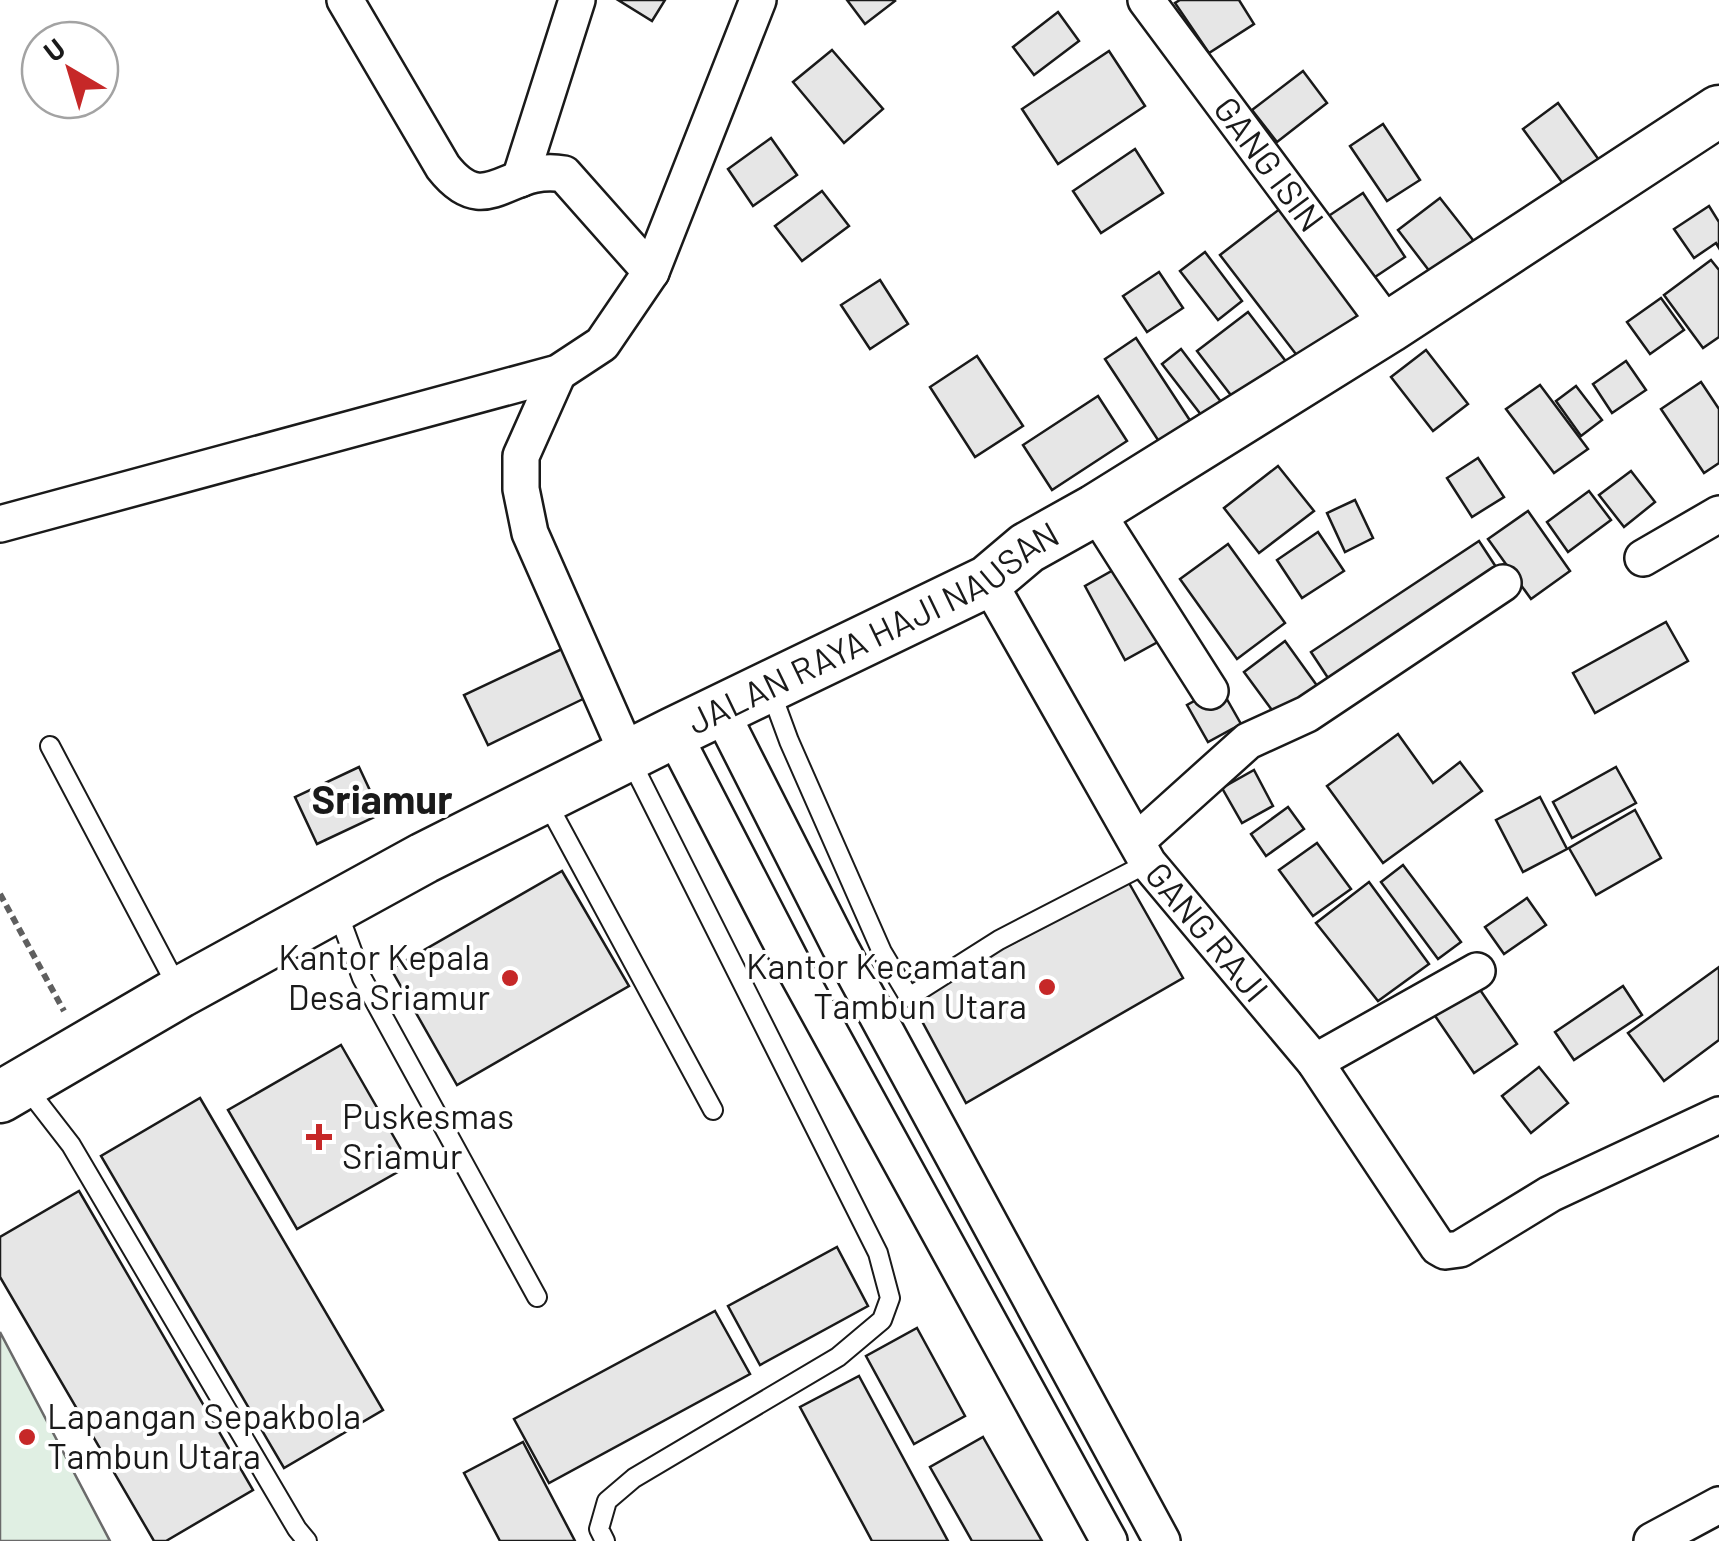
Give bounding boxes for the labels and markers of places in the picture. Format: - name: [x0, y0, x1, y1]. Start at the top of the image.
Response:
- place label: Kantor Kepala Desa Sriamur: [278, 935, 490, 1017]
- place label: Kantor Kecamatan Tambun Utara: [746, 944, 1027, 1026]
- marker: Kantor Kepala Desa Sriamur: [499, 967, 521, 989]
- marker: Kantor Kecamatan Tambun Utara: [1036, 976, 1058, 998]
- place label: Puskesmas Sriamur: [342, 1094, 514, 1176]
- marker: Puskesmas Sriamur: [306, 1124, 332, 1150]
- place label: Lapangan Sepakbola Tambun Utara: [47, 1394, 361, 1476]
- marker: Lapangan Sepakbola Tambun Utara: [16, 1426, 38, 1448]

